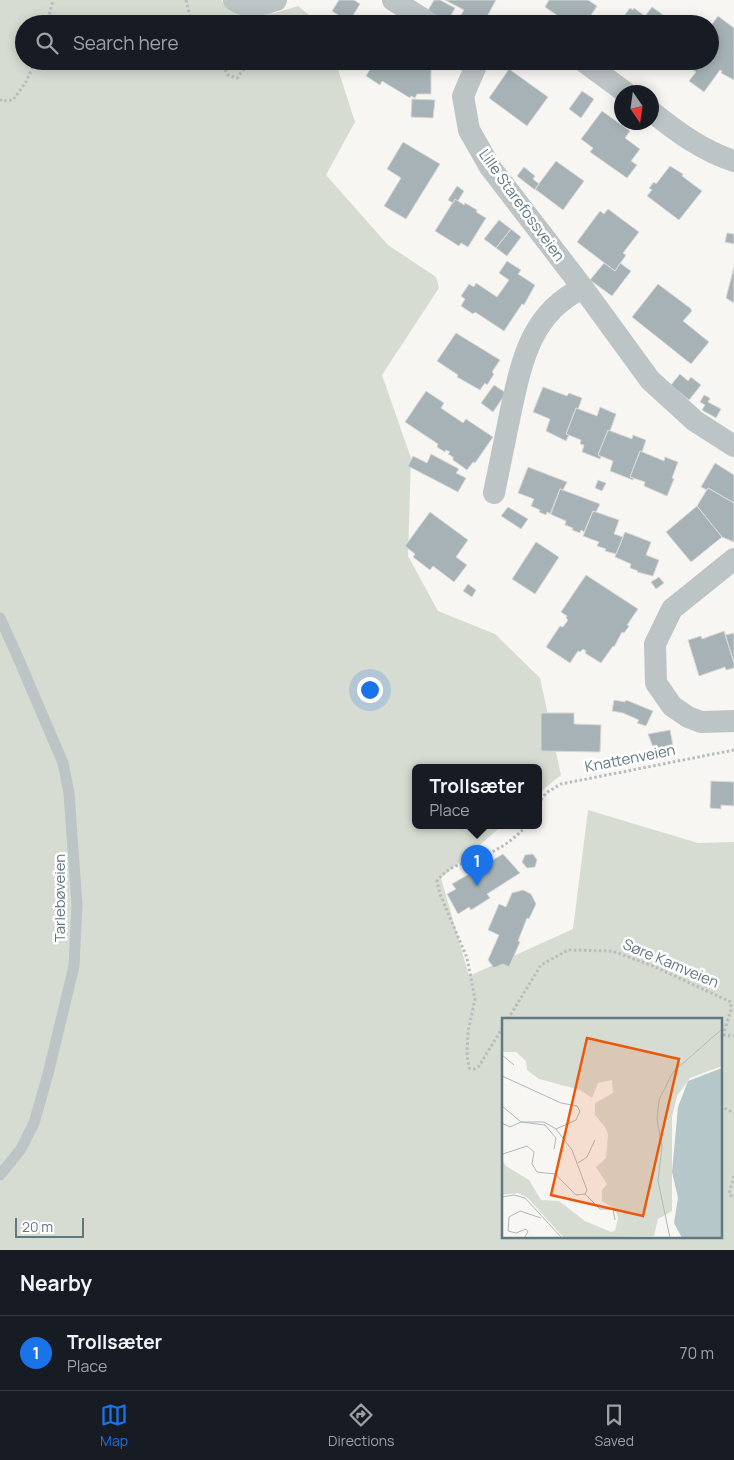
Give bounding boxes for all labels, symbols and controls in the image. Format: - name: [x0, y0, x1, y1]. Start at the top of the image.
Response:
- search box: [15, 15, 719, 70]
- icon: search: [33, 29, 61, 57]
- text: Search here: [73, 30, 179, 56]
- north arrow: [614, 85, 659, 130]
- street label: Lille Starefossveien: [474, 145, 570, 265]
- your location: [357, 677, 383, 703]
- street label: Knattenveien: [583, 739, 677, 777]
- popup: [412, 764, 542, 829]
- text: Trollsæter: [429, 773, 525, 799]
- text: Place: [429, 799, 470, 821]
- pin: 1: [461, 845, 493, 886]
- street label: Tarlebøveien: [49, 854, 70, 942]
- street label: Søre Kamveien: [620, 933, 722, 993]
- inset map: [502, 1018, 722, 1238]
- scale bar: [15, 1215, 84, 1238]
- text: 20 m: [22, 1217, 53, 1236]
- text: Nearby: [20, 1269, 92, 1297]
- text: Trollsæter: [67, 1329, 162, 1355]
- text: 1: [32, 1342, 40, 1364]
- text: 70 m: [679, 1342, 714, 1364]
- text: Place: [67, 1355, 107, 1377]
- tab: Map: [100, 1401, 128, 1450]
- tab: Directions: [328, 1401, 394, 1450]
- tab: Saved: [595, 1401, 634, 1450]

